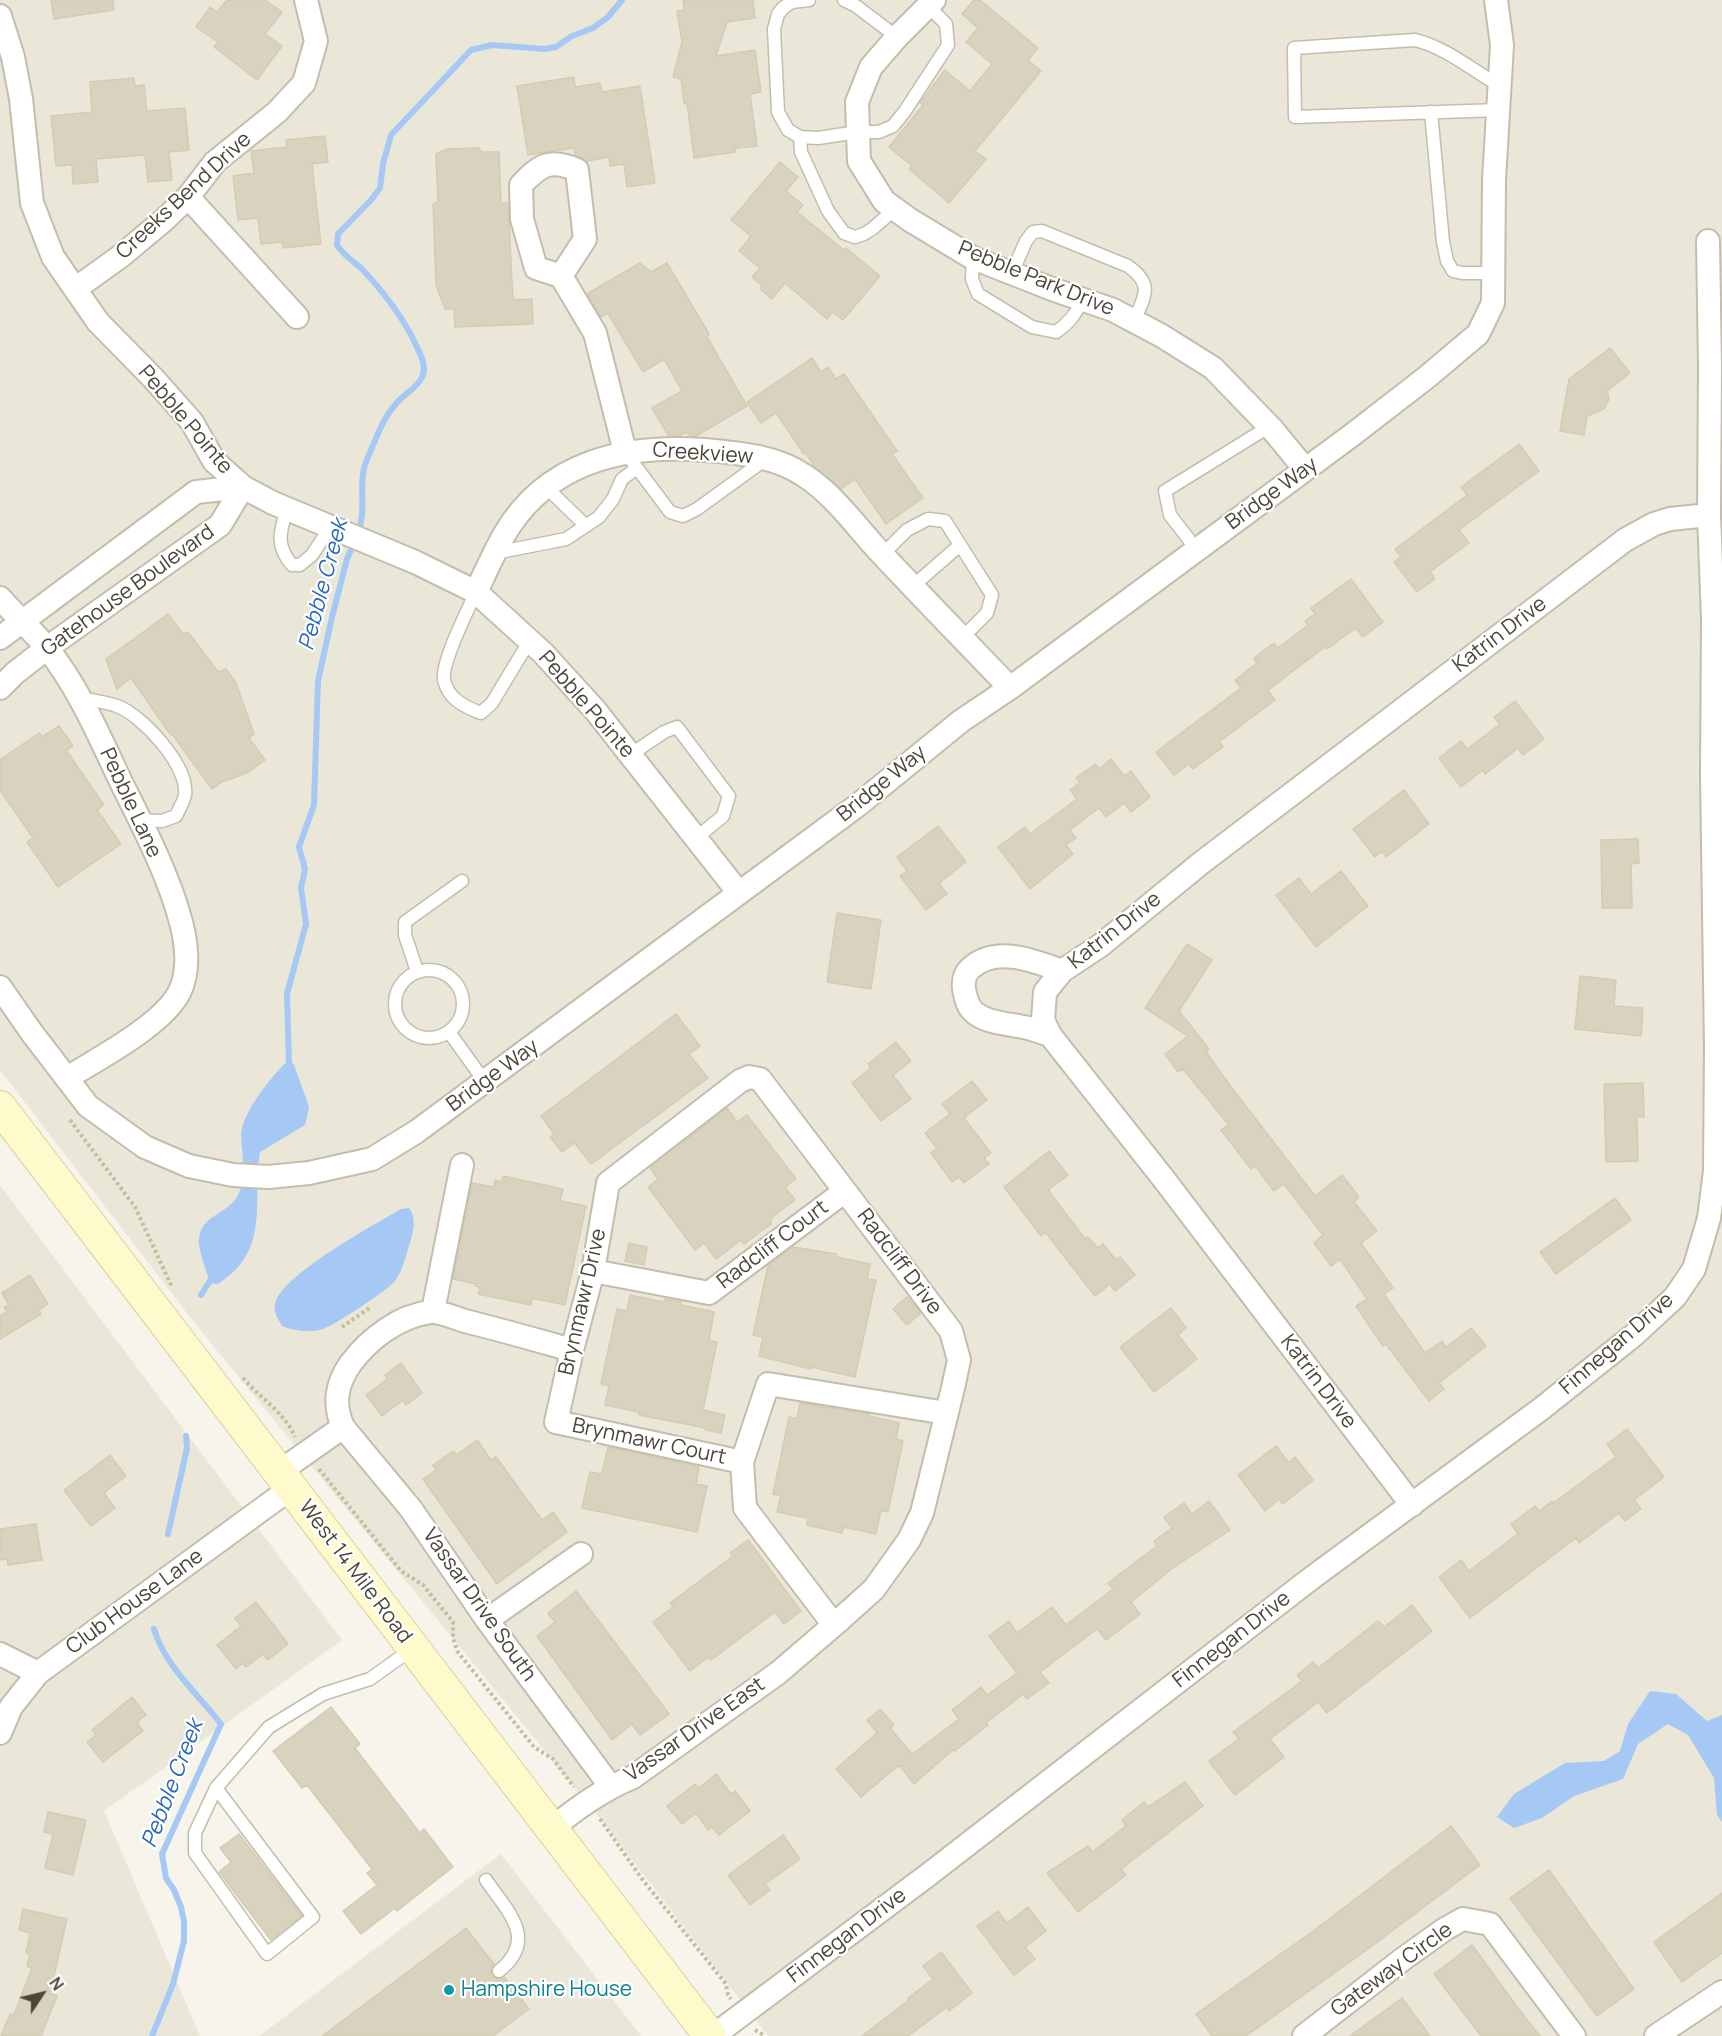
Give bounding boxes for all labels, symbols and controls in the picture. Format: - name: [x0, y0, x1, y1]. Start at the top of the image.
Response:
- street label: Creeks Bend Drive: [111, 127, 257, 265]
- street label: Pebble Park Drive: [954, 236, 1118, 322]
- street label: Pebble Pointe: [132, 361, 238, 479]
- street label: Creekview: [652, 438, 754, 470]
- street label: Bridge Way: [1221, 452, 1323, 536]
- water label: Pebble Creek: [294, 517, 354, 653]
- street label: Gatehouse Boulevard: [37, 520, 219, 662]
- street label: Katrin Drive: [1448, 592, 1552, 678]
- street label: Pebble Pointe: [533, 646, 639, 764]
- street label: Bridge Way: [832, 740, 932, 828]
- street label: Pebble Lane: [94, 744, 166, 862]
- street label: Katrin Drive: [1064, 887, 1166, 975]
- street label: Bridge Way: [442, 1034, 544, 1118]
- street label: Radcliff Court: [713, 1195, 833, 1295]
- street label: Radcliff Drive: [851, 1204, 947, 1320]
- street label: Brynmawr Drive: [554, 1226, 612, 1378]
- street label: Finnegan Drive: [1555, 1288, 1679, 1400]
- street label: Katrin Drive: [1275, 1330, 1361, 1434]
- street label: Brynmawr Court: [570, 1413, 728, 1471]
- street label: West 14 Mile Road: [293, 1495, 417, 1649]
- street label: Vassar Drive South: [417, 1524, 541, 1686]
- street label: Club House Lane: [62, 1544, 208, 1660]
- street label: Finnegan Drive: [1168, 1586, 1296, 1694]
- street label: Vassar Drive East: [620, 1672, 770, 1788]
- water label: Pebble Creek: [137, 1716, 209, 1852]
- street label: Finnegan Drive: [783, 1883, 911, 1989]
- street label: Gateway Circle: [1326, 1918, 1458, 2022]
- north arrow: [12, 1964, 72, 2024]
- text: N: [44, 1973, 69, 1995]
- place label: Hampshire House: [461, 1977, 632, 2003]
- marker: Hampshire House: [442, 1983, 456, 1997]

